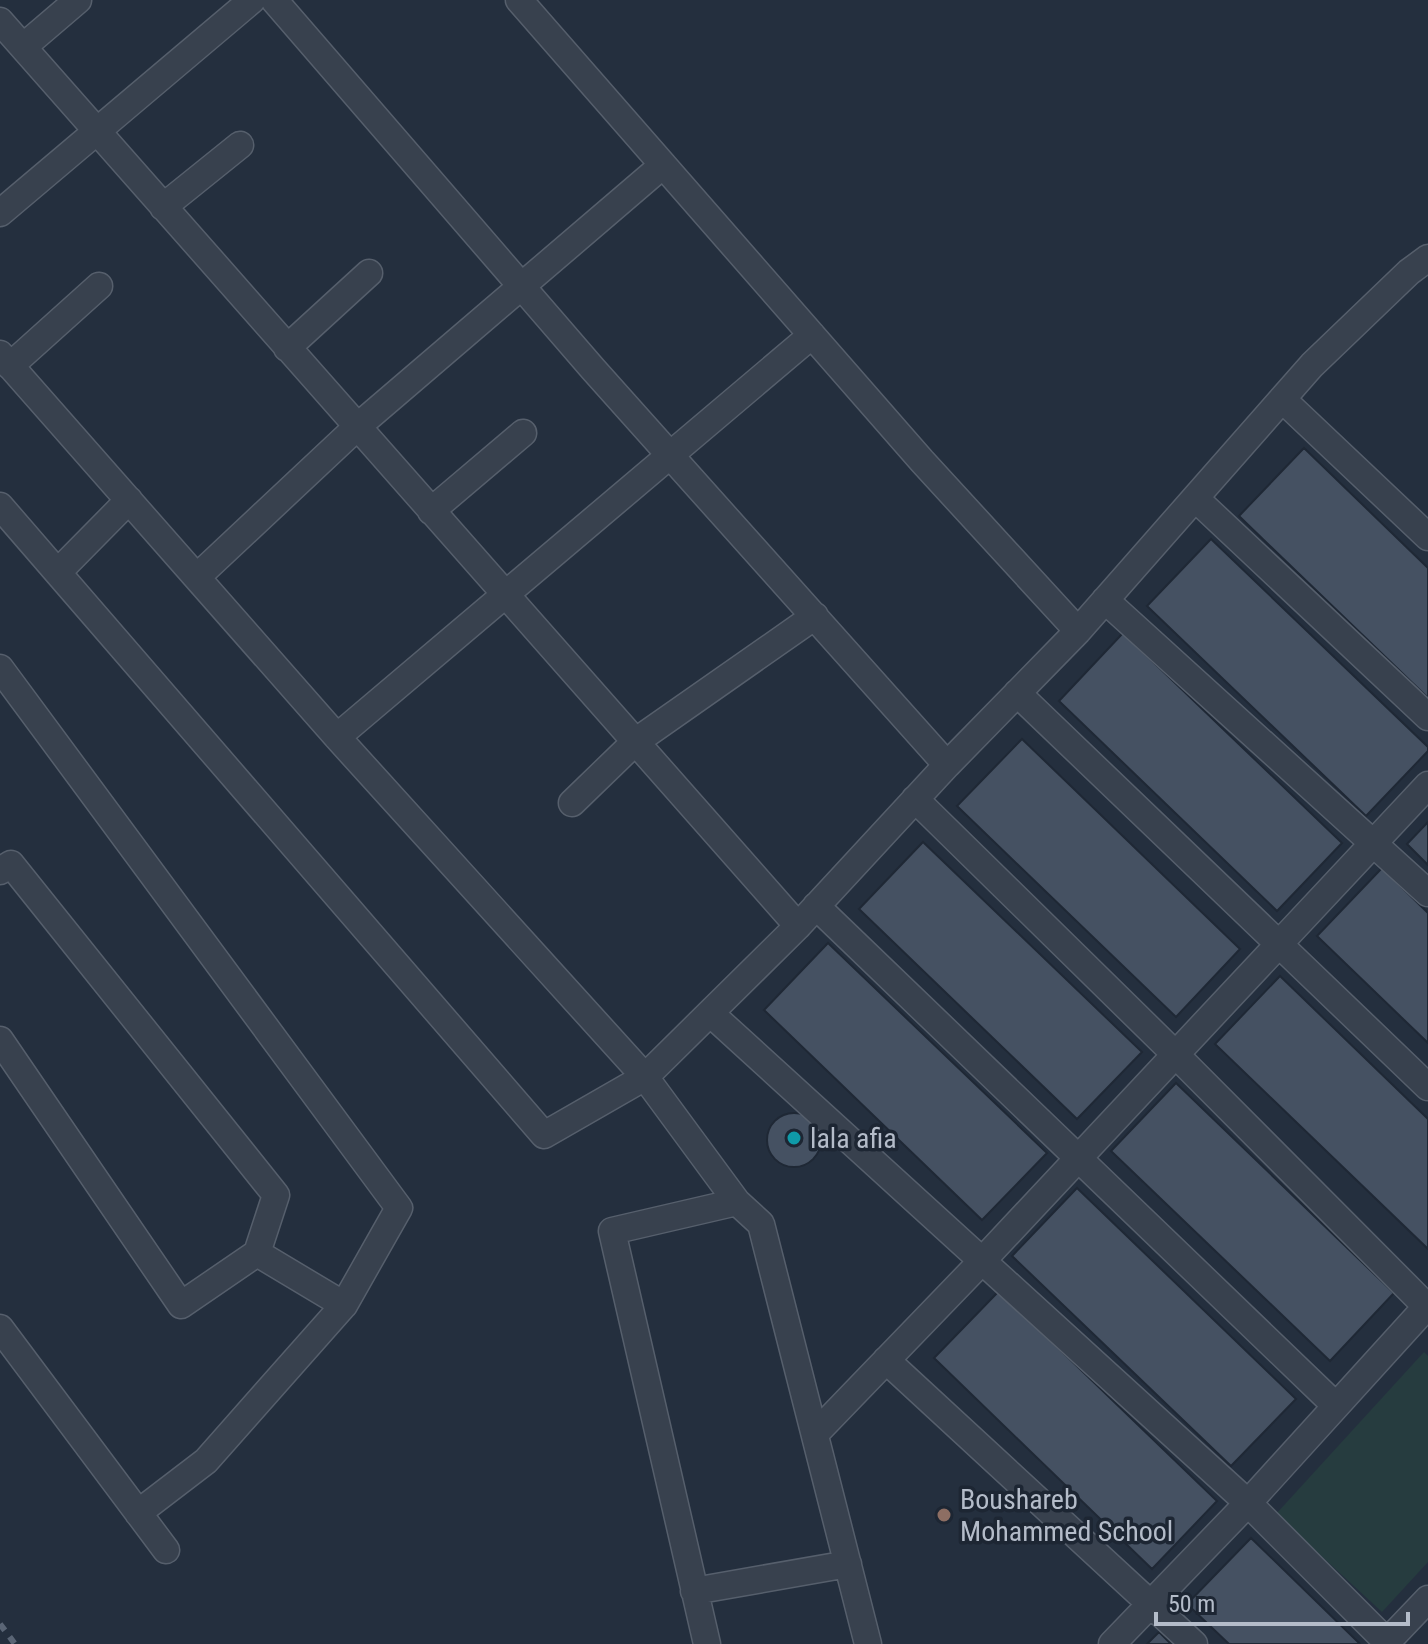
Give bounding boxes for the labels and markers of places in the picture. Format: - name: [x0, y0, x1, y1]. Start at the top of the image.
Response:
- place label: lala afia: [810, 1122, 897, 1155]
- marker: lala afia: [785, 1129, 803, 1147]
- place label: Boushareb Mohammed School: [960, 1483, 1173, 1548]
- marker: Boushareb Mohammed School: [935, 1506, 953, 1524]

